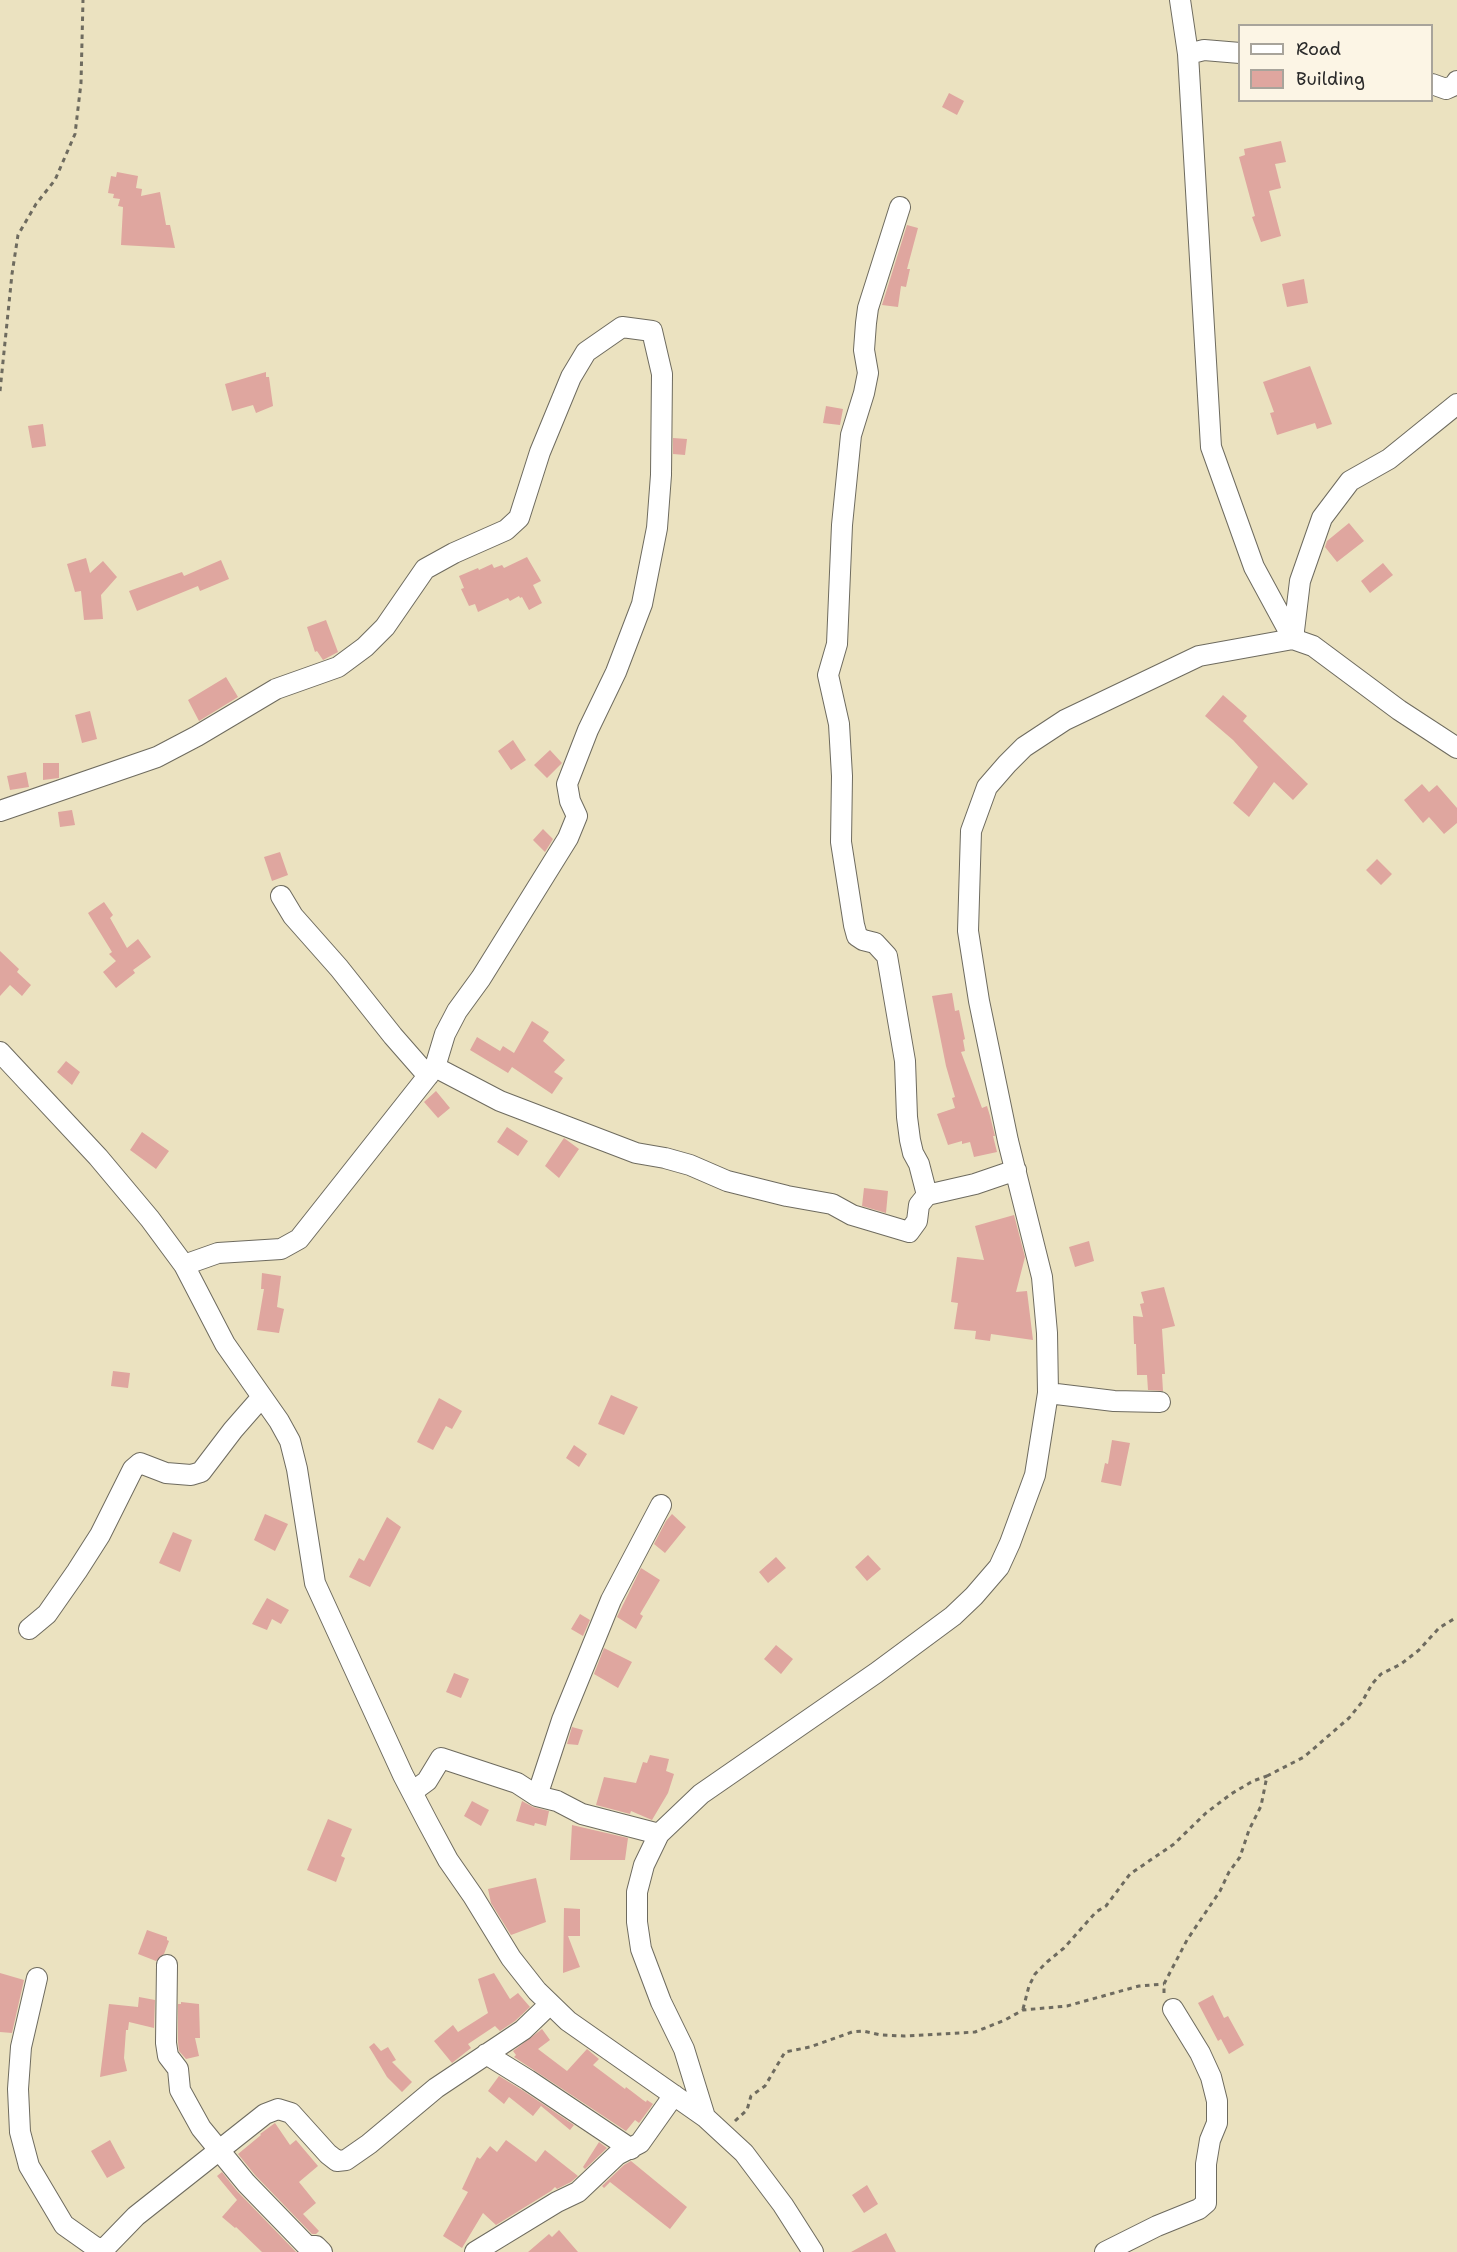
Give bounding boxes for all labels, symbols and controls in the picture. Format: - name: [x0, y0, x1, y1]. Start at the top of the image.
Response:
- legend: [1238, 24, 1433, 102]
- text: Road: [1296, 37, 1341, 61]
- text: Building: [1296, 67, 1365, 91]

